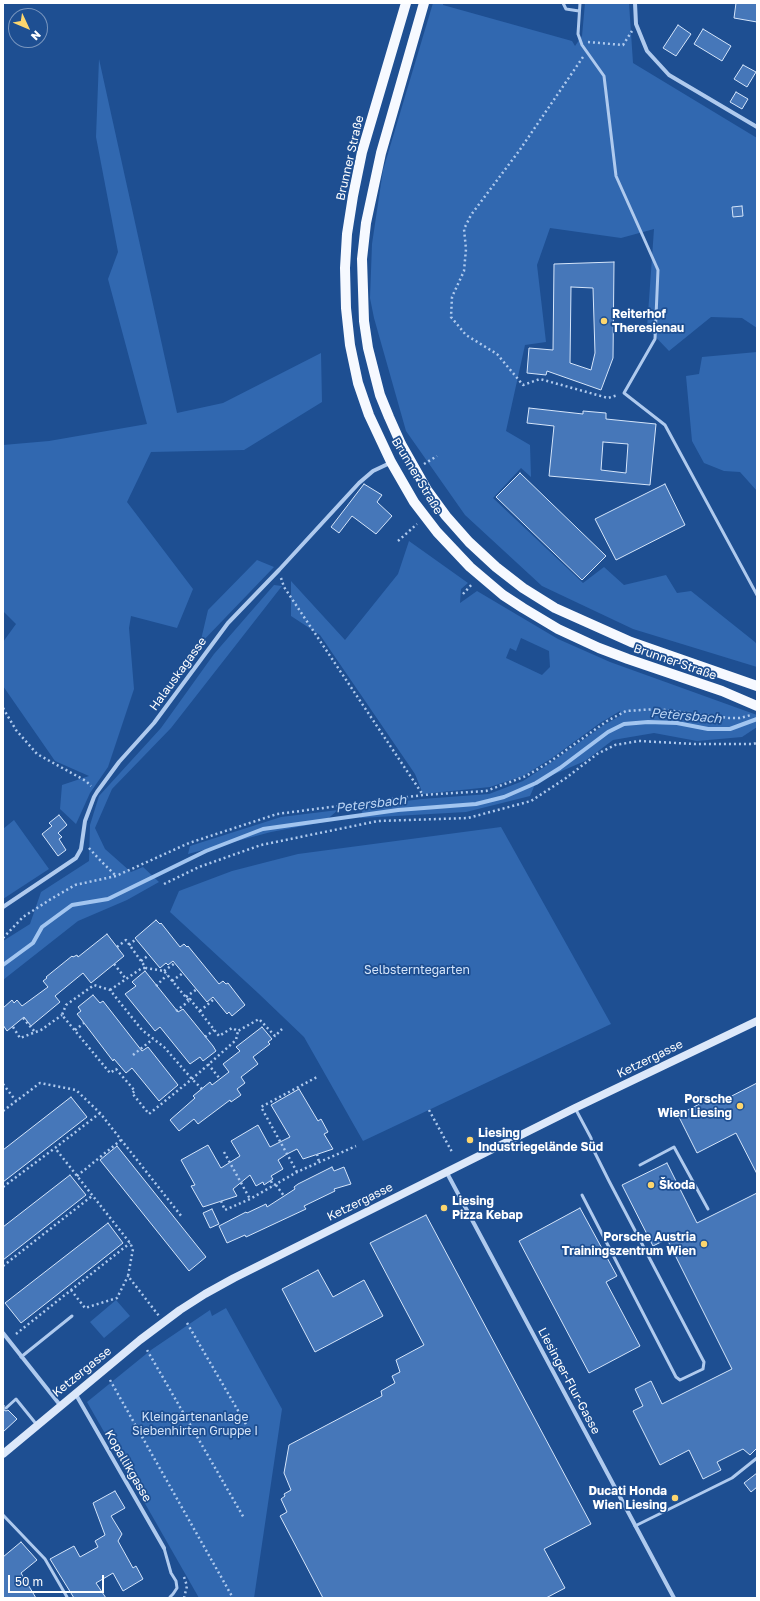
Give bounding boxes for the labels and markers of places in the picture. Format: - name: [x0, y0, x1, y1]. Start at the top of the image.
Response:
- place label: Reiterhof Theresienau: [612, 307, 684, 335]
- marker: Reiterhof Theresienau: [599, 316, 609, 326]
- place label: Porsche Wien Liesing: [658, 1092, 732, 1120]
- marker: Porsche Wien Liesing: [735, 1101, 745, 1111]
- place label: Liesing Industriegelände Süd: [478, 1126, 603, 1154]
- marker: Liesing Industriegelände Süd: [465, 1135, 475, 1145]
- place label: Škoda: [659, 1178, 695, 1192]
- marker: Škoda: [646, 1180, 656, 1190]
- place label: Liesing Pizza Kebap: [452, 1194, 523, 1222]
- marker: Liesing Pizza Kebap: [439, 1203, 449, 1213]
- place label: Porsche Austria Trainingszentrum Wien: [562, 1230, 696, 1258]
- marker: Porsche Austria Trainingszentrum Wien: [699, 1239, 709, 1249]
- place label: Ducati Honda Wien Liesing: [588, 1484, 667, 1512]
- marker: Ducati Honda Wien Liesing: [670, 1493, 680, 1503]

